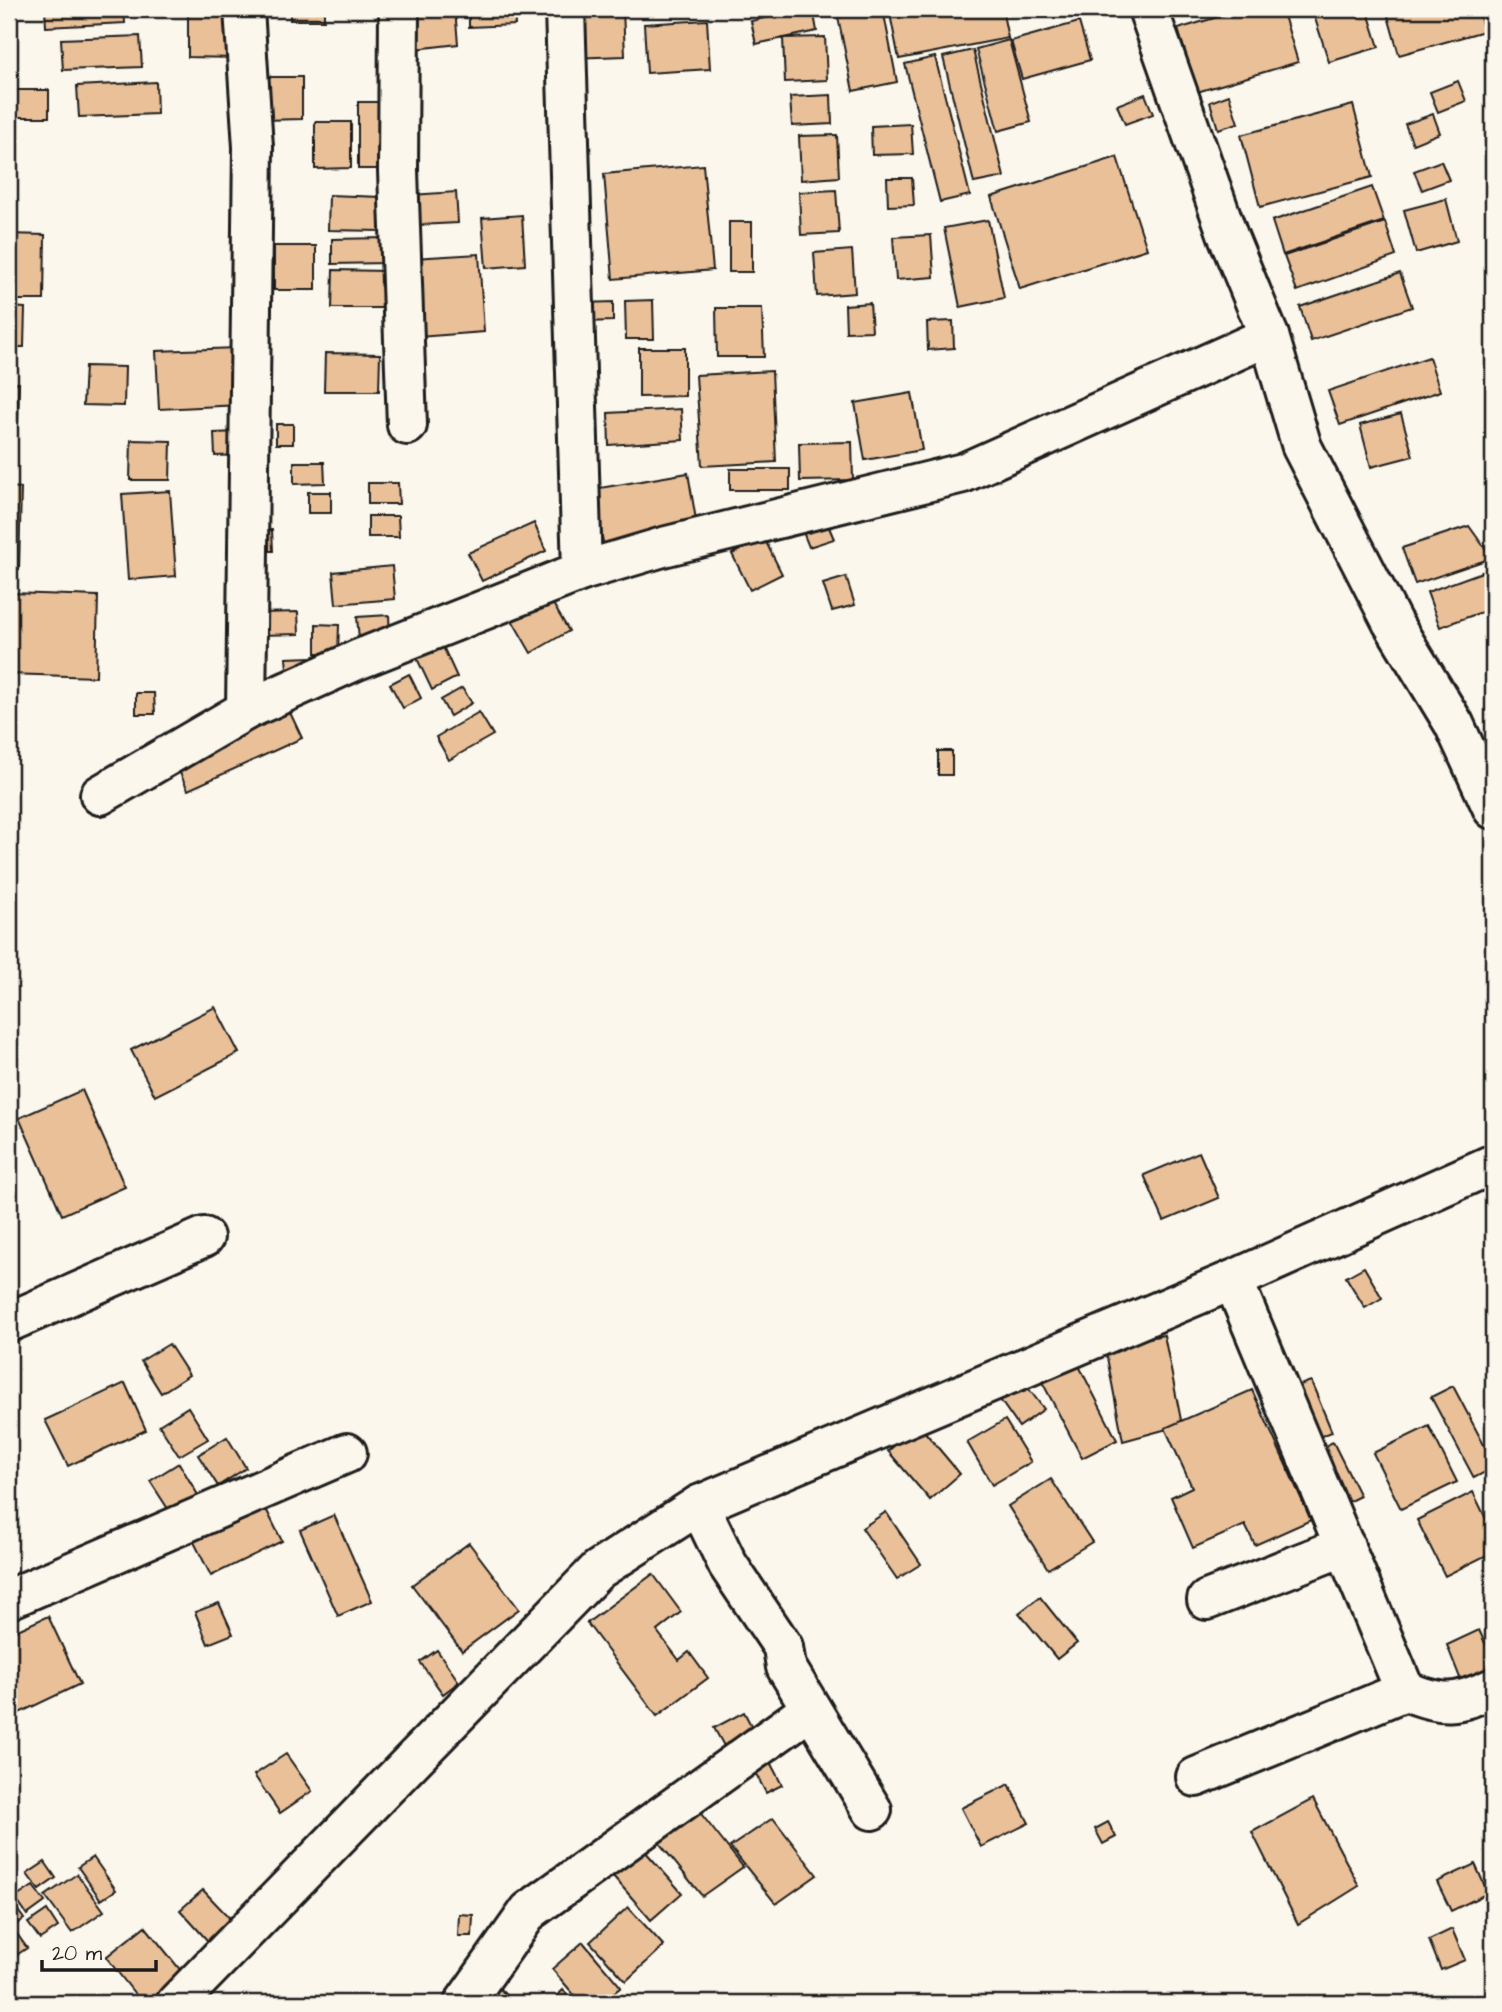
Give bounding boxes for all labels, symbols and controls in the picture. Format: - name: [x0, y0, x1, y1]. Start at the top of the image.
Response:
- scale bar: [42, 1928, 156, 1972]
- text: 20 m: [52, 1939, 103, 1968]

